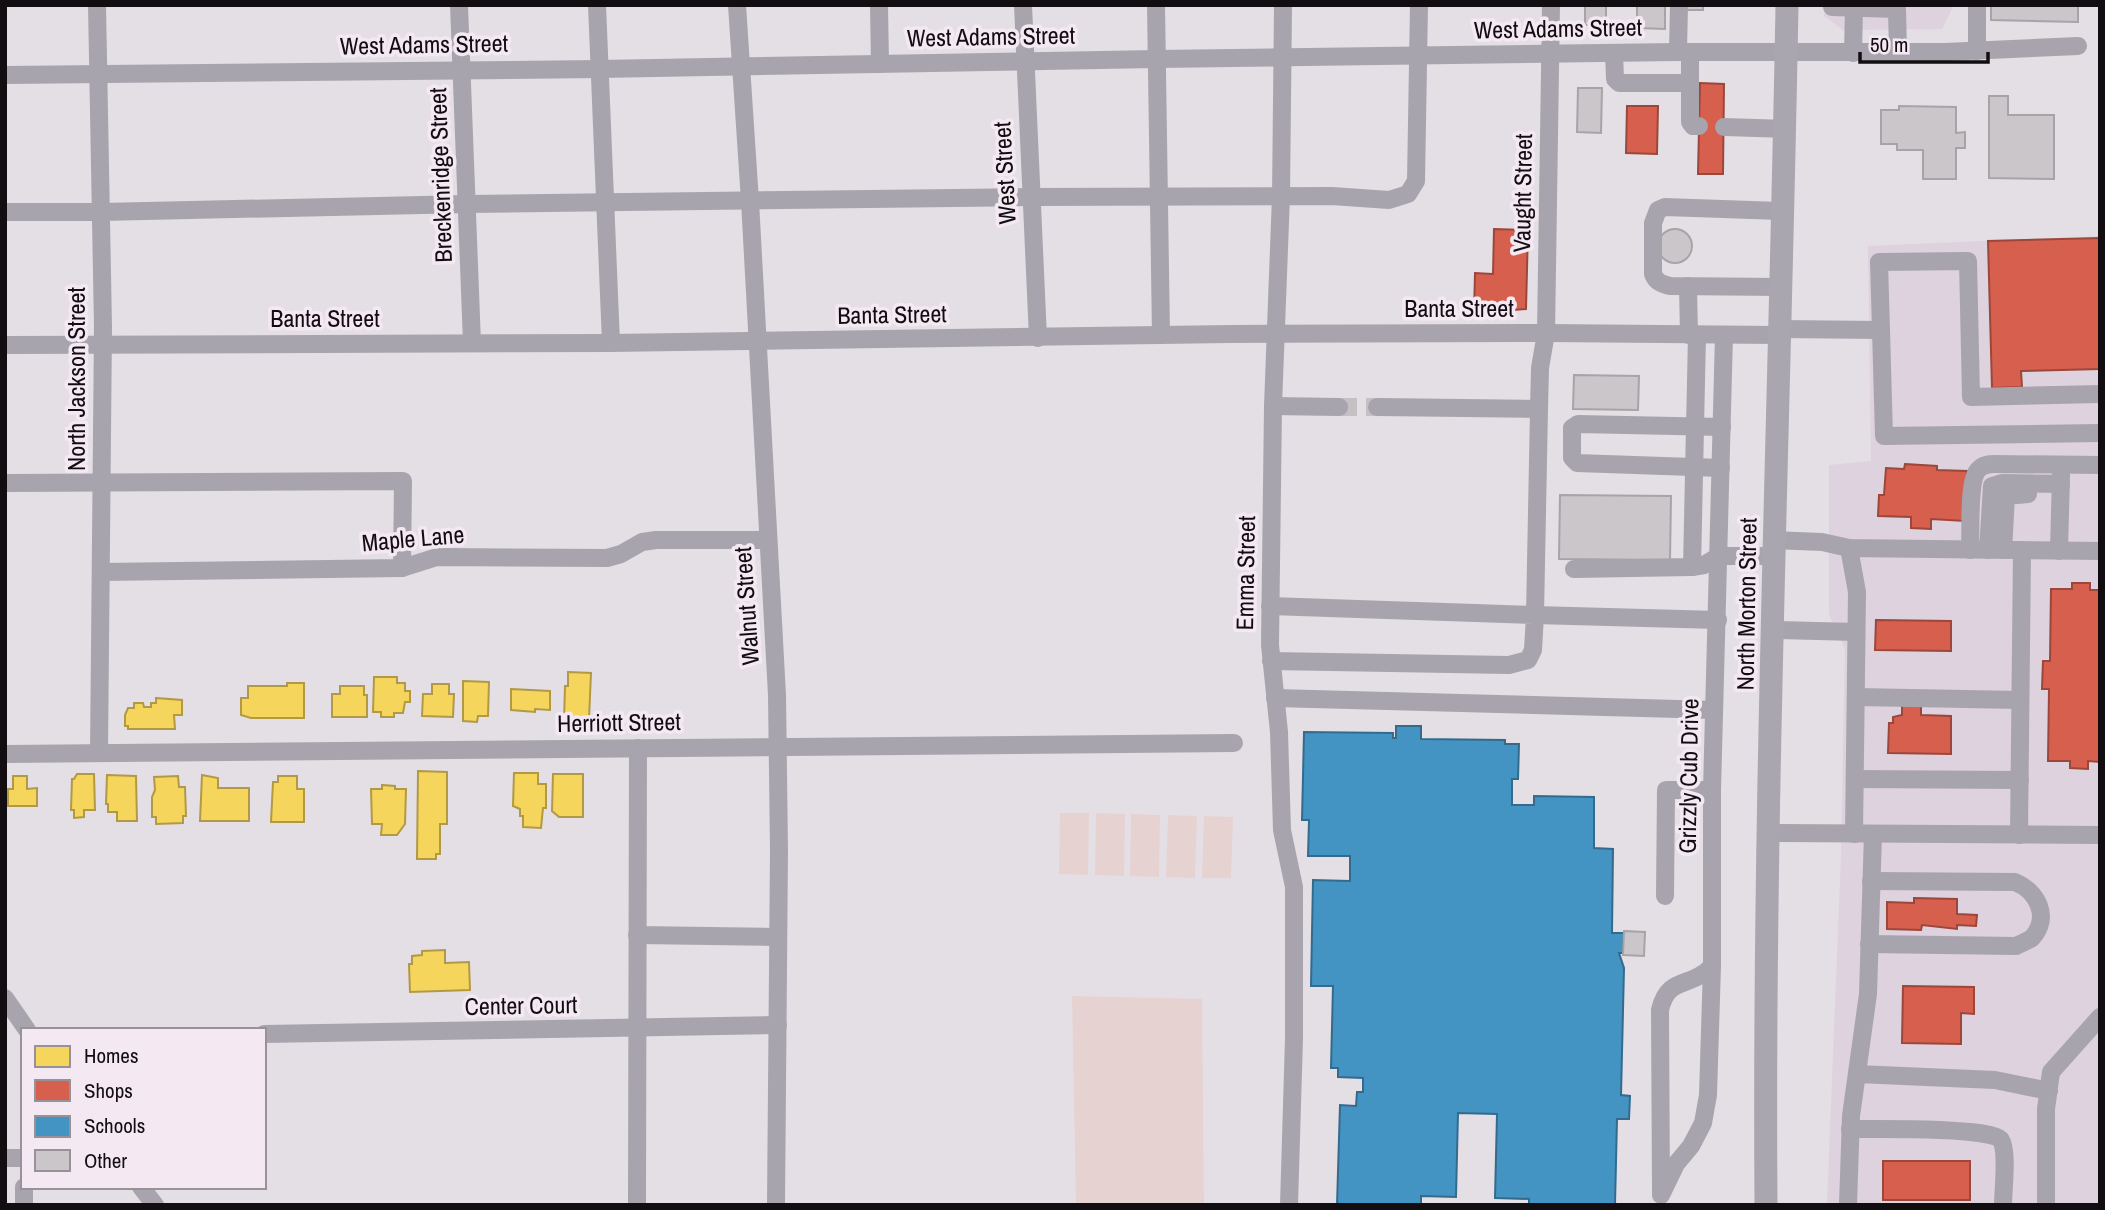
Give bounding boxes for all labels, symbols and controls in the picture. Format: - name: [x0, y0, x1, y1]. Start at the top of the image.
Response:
- street label: West Adams Street: [1474, 11, 1643, 45]
- street label: West Adams Street: [907, 19, 1076, 53]
- scale bar: [1860, 21, 1988, 65]
- street label: West Adams Street: [340, 27, 509, 61]
- text: 50 m: [1870, 30, 1908, 59]
- street label: Breckenridge Street: [421, 86, 459, 263]
- street label: West Street: [985, 121, 1023, 225]
- street label: Vaught Street: [1505, 133, 1539, 253]
- street label: North Jackson Street: [60, 287, 92, 471]
- street label: Banta Street: [1404, 292, 1514, 324]
- street label: Banta Street: [837, 297, 947, 331]
- street label: Banta Street: [270, 302, 380, 334]
- street label: Emma Street: [1228, 515, 1262, 631]
- street label: North Morton Street: [1728, 517, 1764, 691]
- street label: Maple Lane: [360, 518, 466, 558]
- street label: Walnut Street: [726, 545, 766, 666]
- street label: Grizzly Cub Drive: [1671, 698, 1705, 854]
- street label: Herriott Street: [557, 705, 682, 739]
- street label: Center Court: [464, 988, 578, 1022]
- legend: [21, 1028, 266, 1189]
- text: Homes: [84, 1041, 139, 1070]
- text: Shops: [84, 1076, 133, 1105]
- text: Schools: [84, 1111, 145, 1140]
- text: Other: [84, 1146, 127, 1175]

